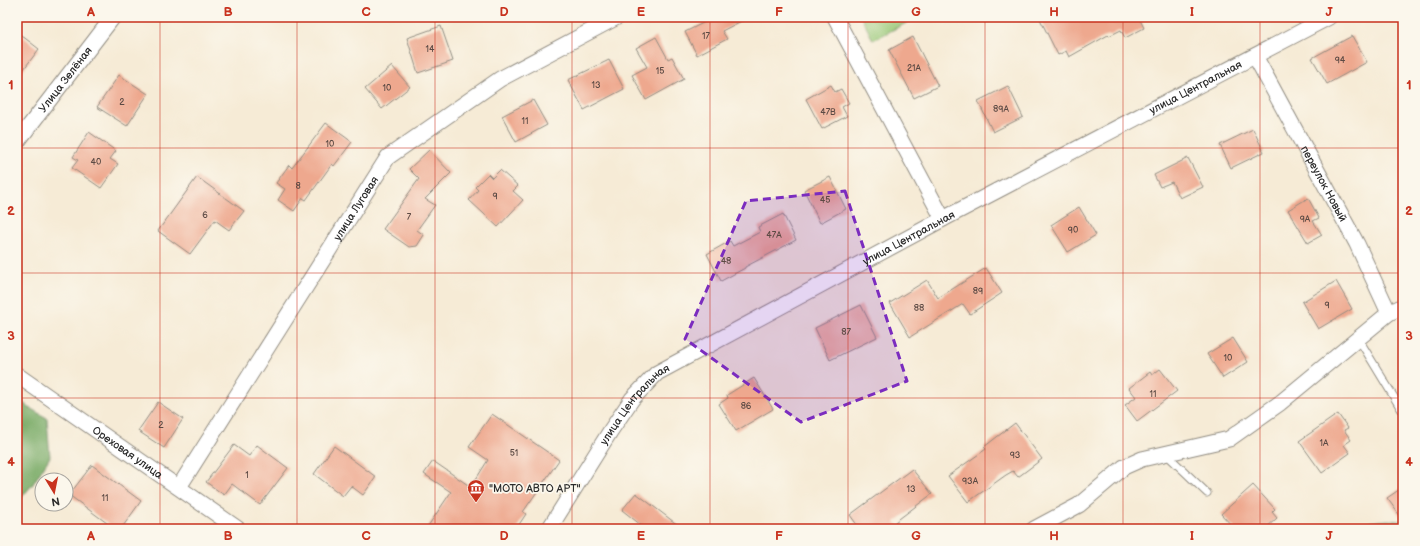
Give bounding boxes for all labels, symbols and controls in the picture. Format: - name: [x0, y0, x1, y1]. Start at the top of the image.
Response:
- text: A: [86, 4, 95, 20]
- text: B: [223, 4, 233, 20]
- text: C: [361, 4, 371, 20]
- text: D: [499, 4, 509, 20]
- text: E: [637, 4, 646, 20]
- text: F: [775, 4, 783, 20]
- text: G: [911, 4, 921, 20]
- text: H: [1049, 4, 1059, 20]
- text: I: [1190, 4, 1194, 20]
- text: J: [1325, 4, 1333, 20]
- house number: 17: [702, 31, 711, 42]
- street label: Улица Зелёная: [36, 44, 94, 115]
- house number: 14: [426, 44, 435, 55]
- house number: 94: [1335, 55, 1346, 66]
- street label: улица Центральная: [1147, 57, 1244, 116]
- house number: 21А: [907, 63, 922, 74]
- house number: 15: [656, 66, 664, 77]
- text: 1: [8, 77, 14, 93]
- text: 1: [1406, 77, 1412, 93]
- house number: 13: [591, 80, 601, 91]
- house number: 10: [383, 83, 391, 94]
- house number: 2: [119, 97, 125, 108]
- house number: 89А: [993, 104, 1009, 115]
- house number: 47В: [820, 107, 836, 118]
- house number: 11: [522, 116, 528, 127]
- house number: 10: [326, 139, 334, 150]
- street label: переулок Новый: [1298, 143, 1350, 224]
- house number: 40: [91, 157, 101, 168]
- street label: улица Луговая: [330, 174, 381, 243]
- house number: 8: [295, 181, 301, 192]
- house number: 9: [492, 191, 498, 202]
- house number: 45: [820, 195, 830, 206]
- text: 2: [7, 203, 15, 219]
- text: 2: [1405, 203, 1413, 219]
- street label: улица Центральная: [860, 208, 957, 268]
- house number: 6: [202, 210, 208, 221]
- house number: 7: [407, 212, 412, 223]
- house number: 9А: [1300, 214, 1311, 225]
- house number: 90: [1068, 225, 1078, 236]
- house number: 47А: [766, 230, 782, 241]
- house number: 48: [721, 256, 731, 267]
- house number: 89: [973, 286, 983, 297]
- house number: 9: [1324, 300, 1330, 311]
- house number: 88: [914, 303, 924, 314]
- house number: 87: [841, 327, 851, 338]
- text: 3: [7, 328, 15, 344]
- text: 3: [1405, 328, 1413, 344]
- house number: 10: [1224, 353, 1232, 364]
- street label: улица Центральная: [597, 361, 672, 447]
- house number: 11: [1150, 389, 1156, 400]
- house number: 86: [741, 401, 752, 412]
- house number: 2: [158, 420, 164, 431]
- street label: Ореховая улица: [90, 423, 166, 481]
- house number: 1А: [1320, 438, 1329, 449]
- house number: 51: [510, 448, 518, 459]
- house number: 93: [1010, 450, 1021, 461]
- text: 4: [7, 454, 15, 470]
- text: 4: [1405, 454, 1413, 470]
- house number: 1: [245, 470, 249, 481]
- north arrow: [34, 472, 74, 512]
- house number: 93А: [962, 476, 979, 487]
- museum icon: "МОТО АВТО АРТ": [466, 478, 486, 503]
- place label: "МОТО АВТО АРТ": [489, 482, 581, 495]
- house number: 13: [906, 484, 916, 495]
- house number: 11: [102, 493, 108, 504]
- text: N: [50, 494, 61, 508]
- text: A: [86, 528, 95, 544]
- text: B: [223, 528, 233, 544]
- text: C: [361, 528, 371, 544]
- text: D: [499, 528, 509, 544]
- text: E: [637, 528, 646, 544]
- text: F: [775, 528, 783, 544]
- text: G: [911, 528, 921, 544]
- text: H: [1049, 528, 1059, 544]
- text: I: [1190, 528, 1194, 544]
- text: J: [1325, 528, 1333, 544]

